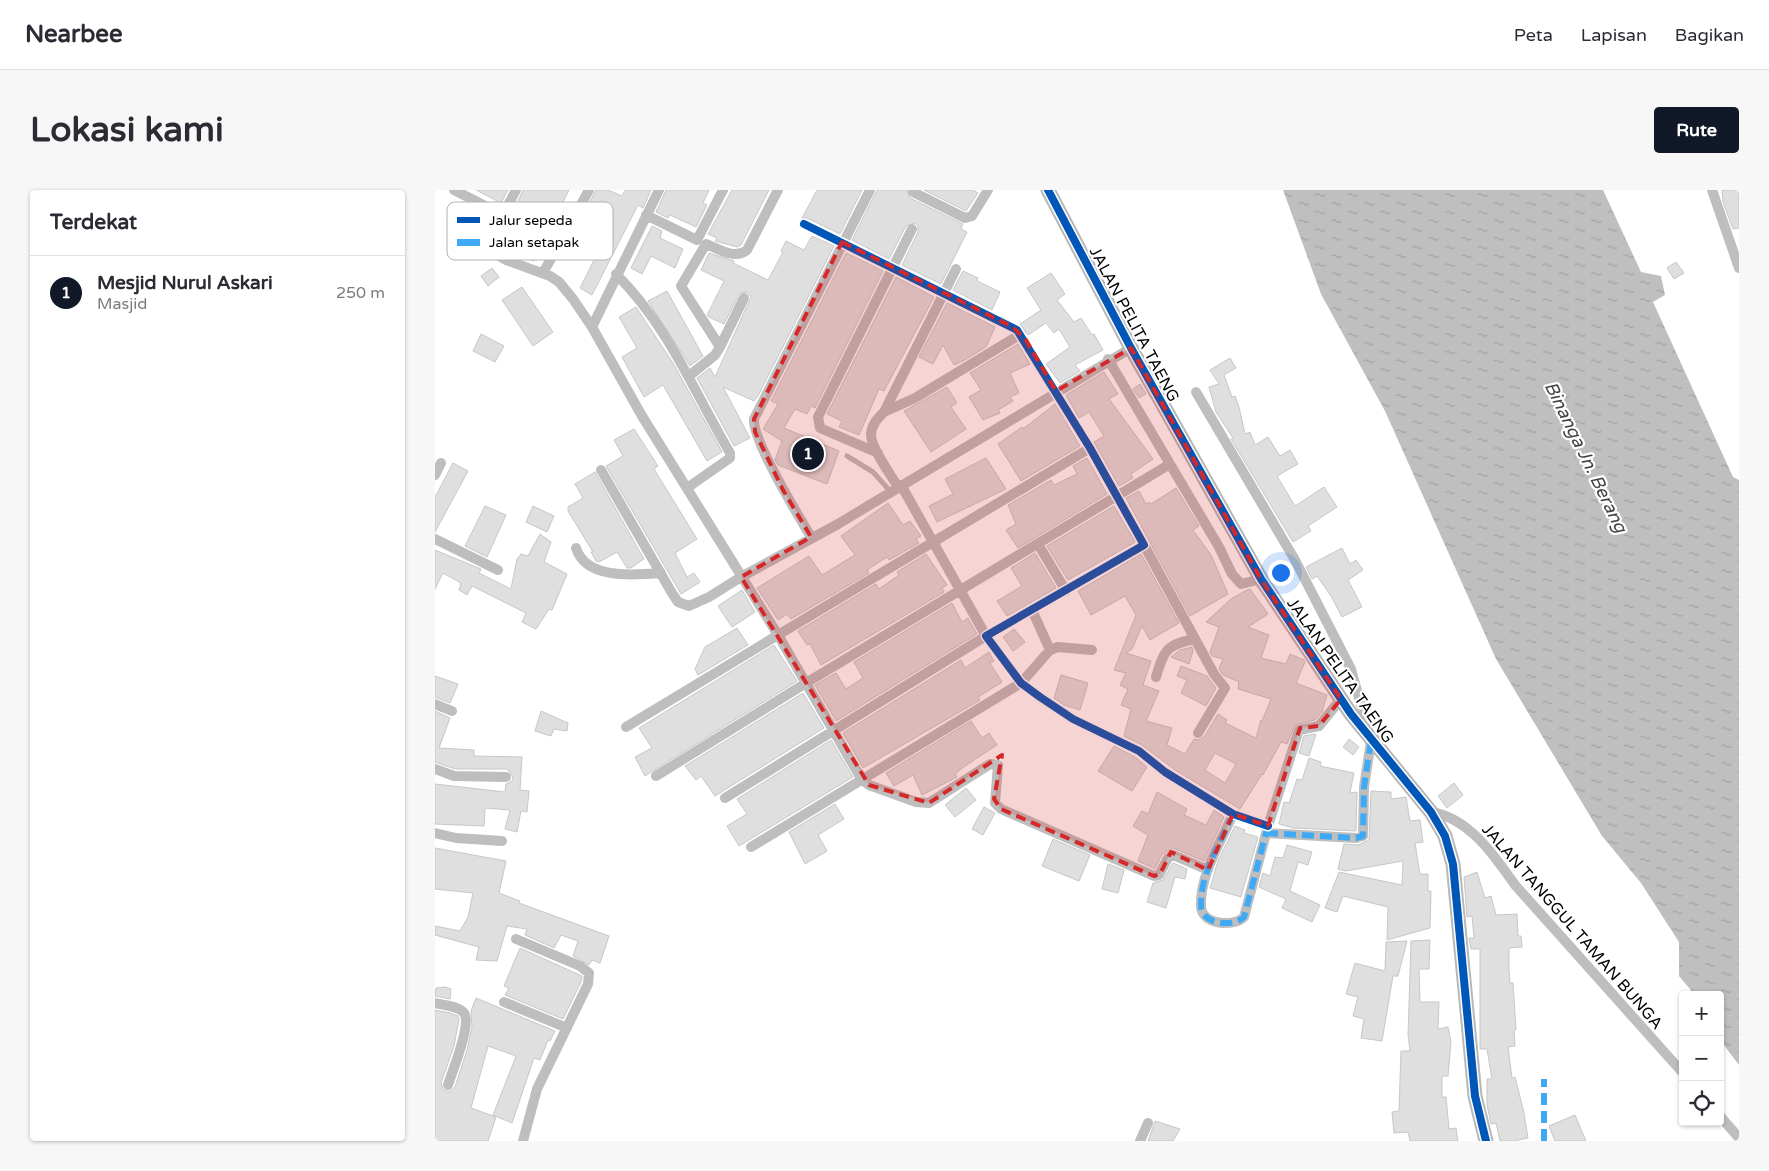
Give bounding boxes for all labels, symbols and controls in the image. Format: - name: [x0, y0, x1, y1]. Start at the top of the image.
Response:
- text: Nearbee: [25, 20, 123, 49]
- text: Peta: [1514, 24, 1553, 46]
- text: Lapisan: [1581, 24, 1647, 46]
- text: Bagikan: [1675, 24, 1744, 46]
- button: Rute: [1654, 107, 1739, 153]
- text: Lokasi kami: [30, 109, 224, 151]
- legend: [447, 202, 613, 260]
- text: Terdekat: [50, 210, 137, 235]
- text: Jalur sepeda: [489, 212, 573, 229]
- text: Jalan setapak: [489, 234, 579, 251]
- street label: JALAN PELITA TAENG: [1085, 244, 1183, 405]
- text: Mesjid Nurul Askari: [97, 272, 273, 294]
- text: 1: [61, 283, 71, 303]
- text: 250 m: [336, 283, 385, 303]
- text: Masjid: [97, 294, 147, 314]
- water label: Binanga Jn. Berang: [1540, 378, 1633, 538]
- pin: 1: [792, 435, 824, 473]
- your location: [1268, 560, 1294, 586]
- street label: JALAN PELITA TAENG: [1282, 594, 1398, 747]
- street label: JALAN TANGGUL TAMAN BUNGA: [1478, 820, 1667, 1034]
- map controls: [1679, 991, 1724, 1126]
- button: +: [1679, 991, 1724, 1036]
- button: −: [1679, 1036, 1724, 1081]
- button: locate: [1679, 1081, 1724, 1126]

